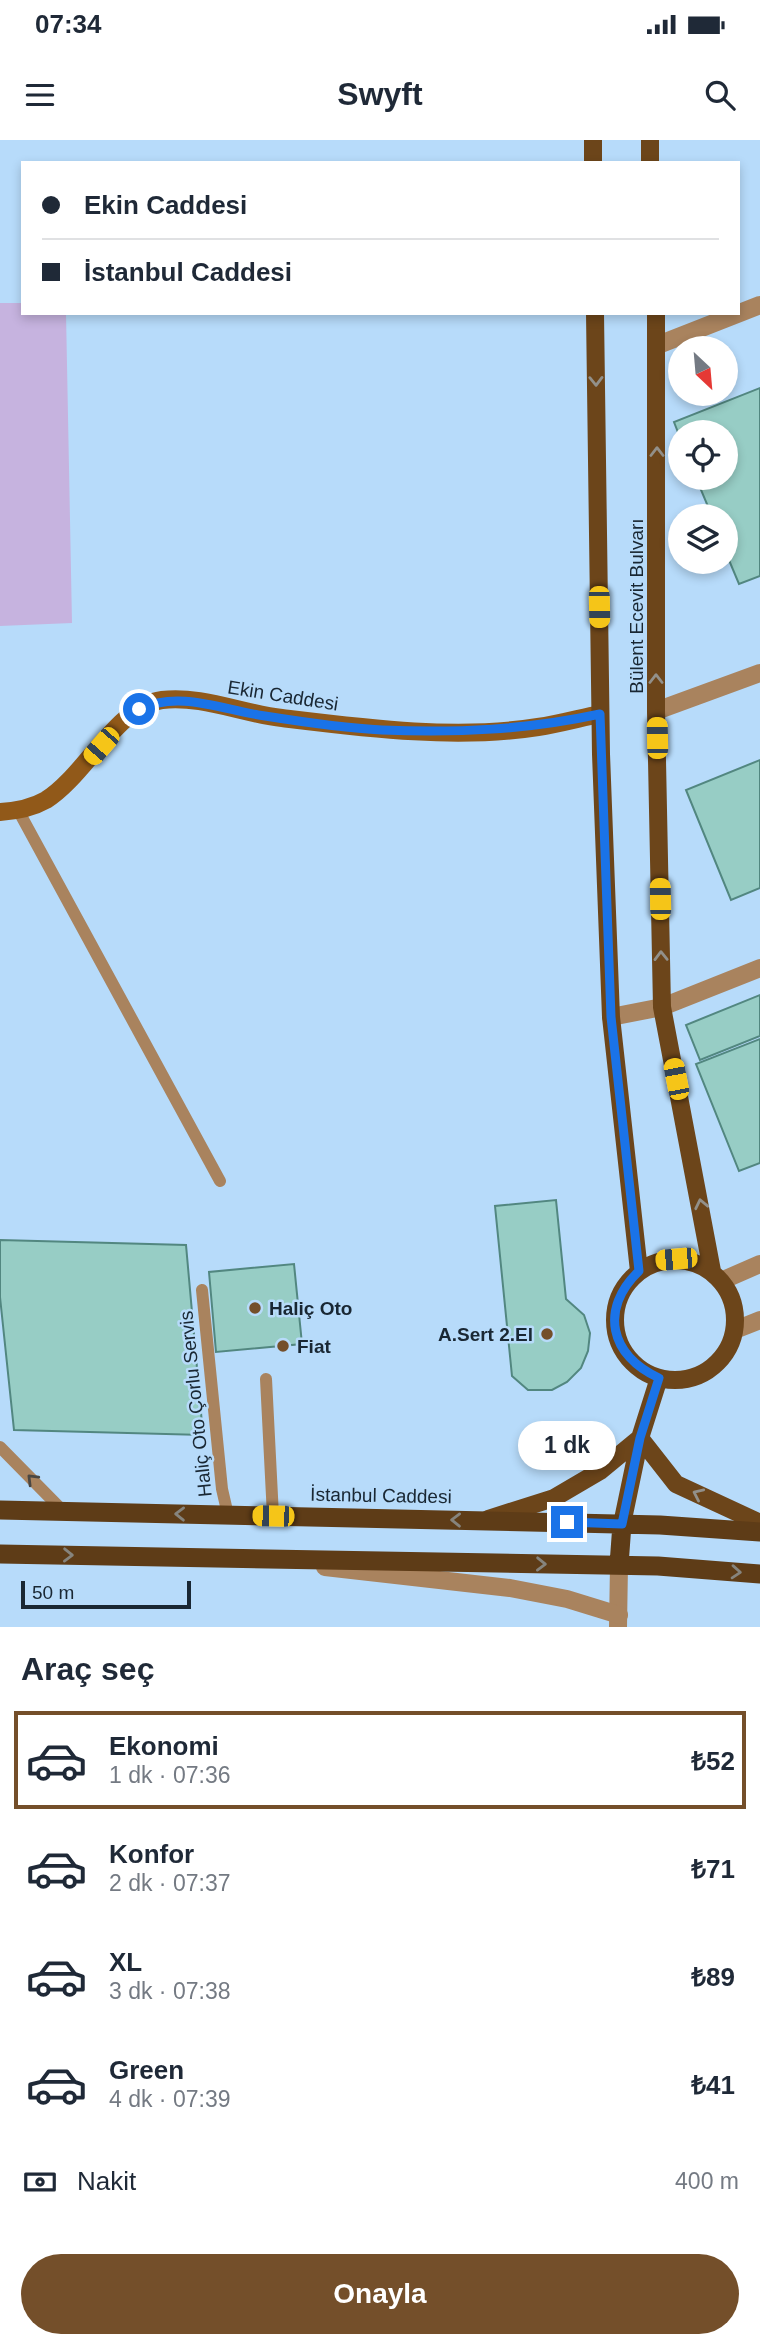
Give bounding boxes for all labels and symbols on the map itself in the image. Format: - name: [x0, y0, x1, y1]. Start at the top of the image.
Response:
- north arrow: [668, 336, 738, 406]
- one-way arrow: [588, 377, 604, 387]
- one-way arrow: [649, 446, 665, 457]
- street label: Bülent Ecevit Bulvarı: [626, 518, 647, 694]
- car: [589, 586, 610, 628]
- one-way arrow: [648, 674, 664, 684]
- street label: Ekin Caddesi: [226, 676, 340, 715]
- route start: [123, 693, 155, 725]
- car: [647, 717, 668, 759]
- car: [80, 723, 123, 769]
- car: [650, 878, 671, 920]
- one-way arrow: [653, 950, 669, 961]
- car: [662, 1056, 691, 1102]
- one-way arrow: [694, 1198, 709, 1210]
- car: [655, 1247, 698, 1271]
- place label: Haliç Oto: [269, 1298, 352, 1319]
- marker: Haliç Oto: [247, 1300, 263, 1316]
- street label: Haliç Oto Çorlu Servis: [175, 1310, 216, 1498]
- place label: A.Sert 2.El: [438, 1324, 533, 1345]
- marker: A.Sert 2.El: [539, 1326, 555, 1342]
- place label: Fiat: [297, 1336, 331, 1357]
- marker: Fiat: [275, 1338, 291, 1354]
- callout: 1 dk: [518, 1420, 616, 1470]
- one-way arrow: [27, 1474, 40, 1487]
- street label: İstanbul Caddesi: [310, 1484, 452, 1507]
- one-way arrow: [693, 1489, 705, 1503]
- car: [252, 1505, 295, 1527]
- one-way arrow: [174, 1506, 185, 1521]
- route end: [551, 1506, 583, 1538]
- one-way arrow: [450, 1512, 461, 1528]
- one-way arrow: [63, 1547, 74, 1563]
- one-way arrow: [535, 1556, 546, 1571]
- one-way arrow: [731, 1564, 742, 1579]
- scale bar: [21, 1578, 191, 1610]

